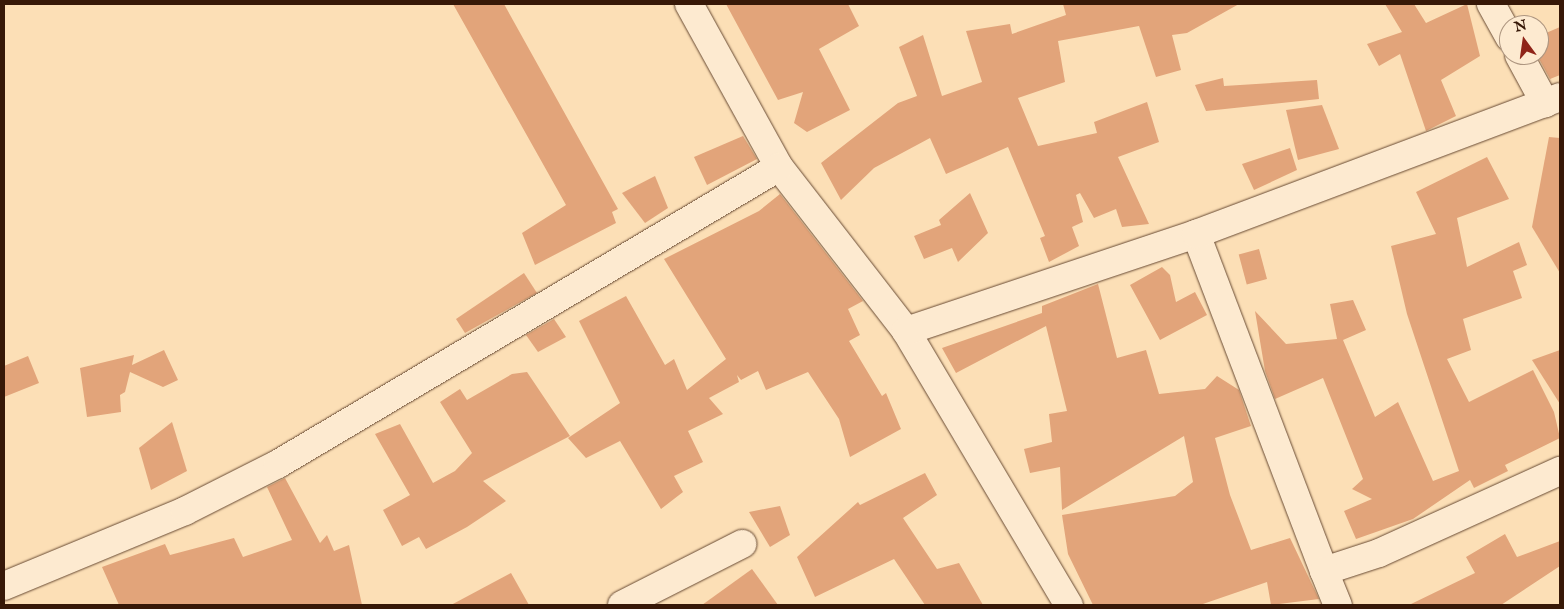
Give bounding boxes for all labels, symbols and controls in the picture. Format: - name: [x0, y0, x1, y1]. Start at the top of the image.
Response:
- north arrow: [1499, 15, 1549, 65]
- text: N: [1513, 16, 1529, 37]

